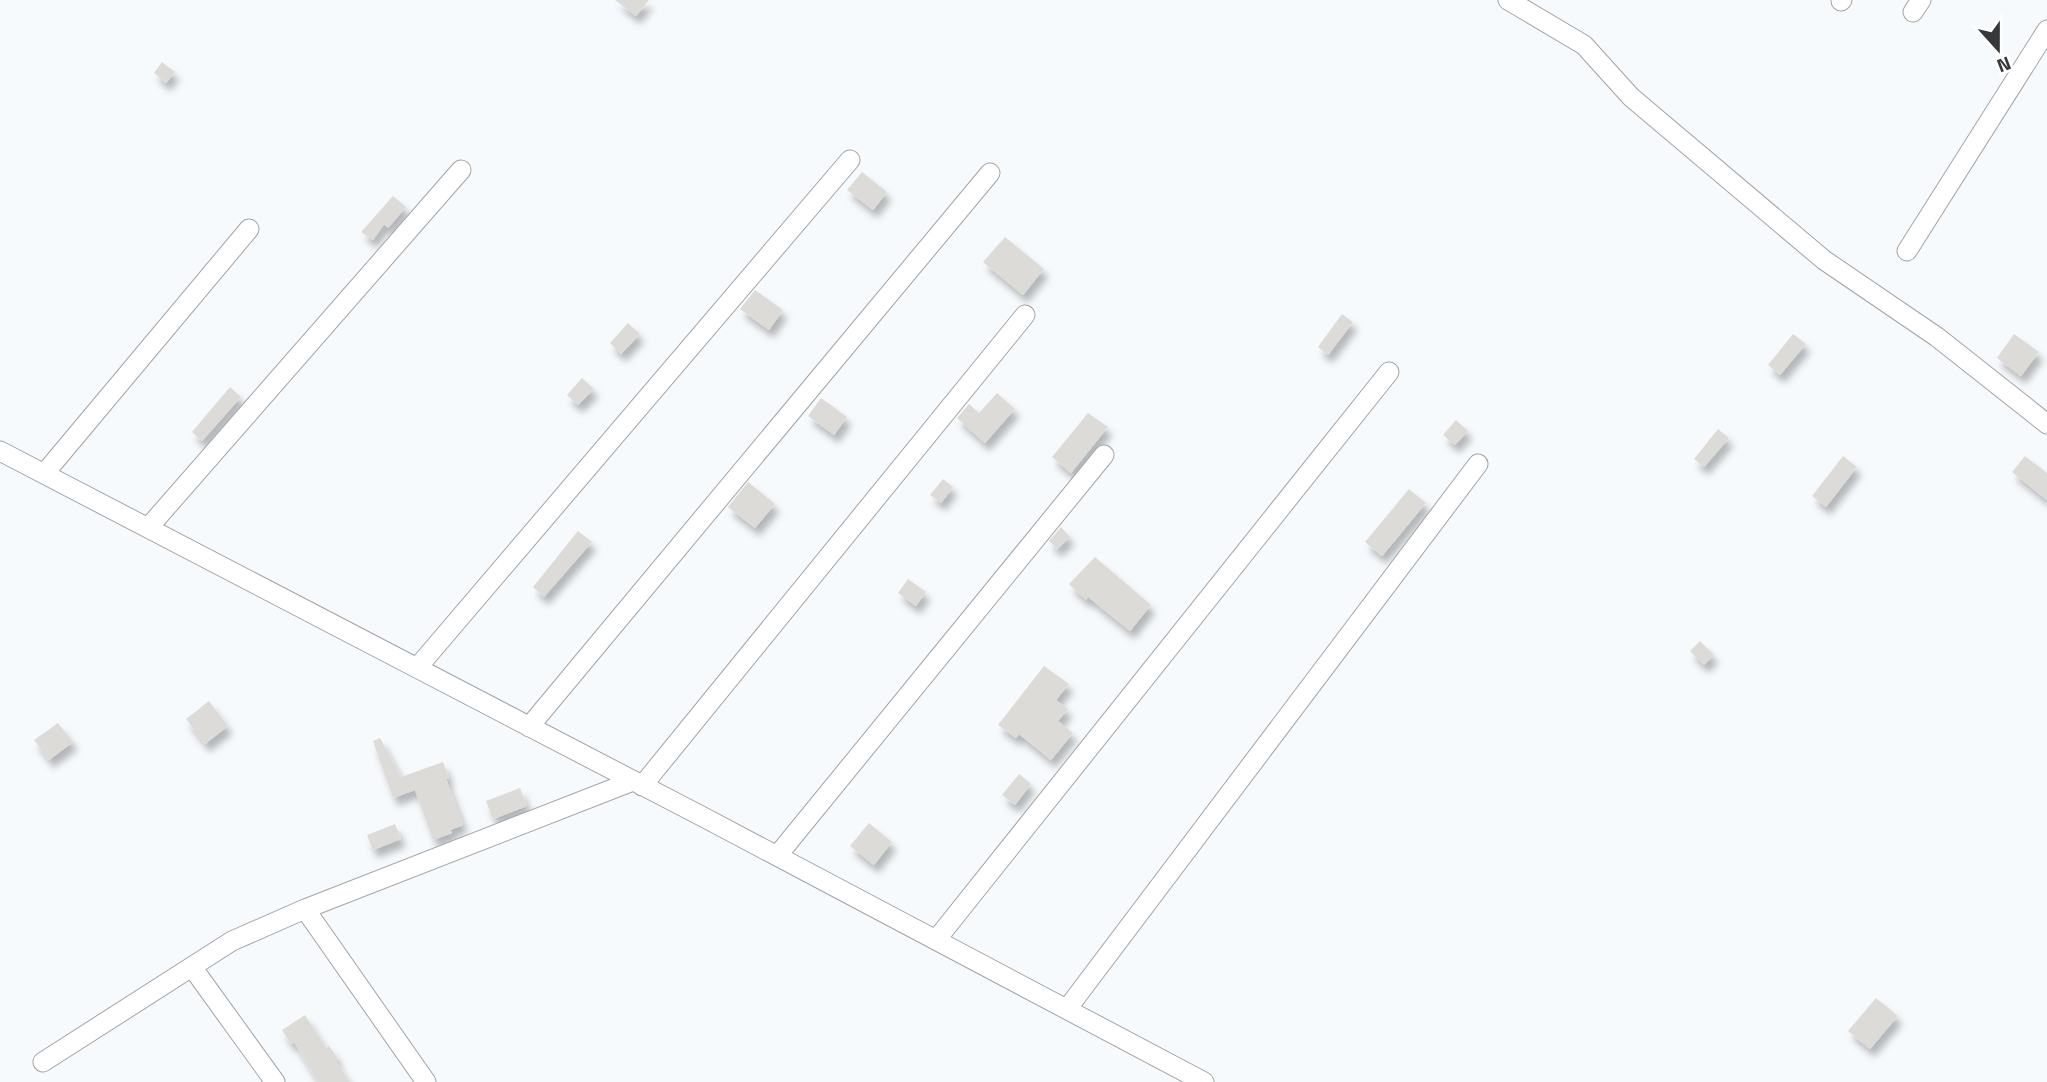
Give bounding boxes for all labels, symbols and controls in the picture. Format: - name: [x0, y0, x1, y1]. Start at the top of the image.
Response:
- north arrow: [1963, 14, 2033, 84]
- text: N: [1993, 49, 2016, 81]

